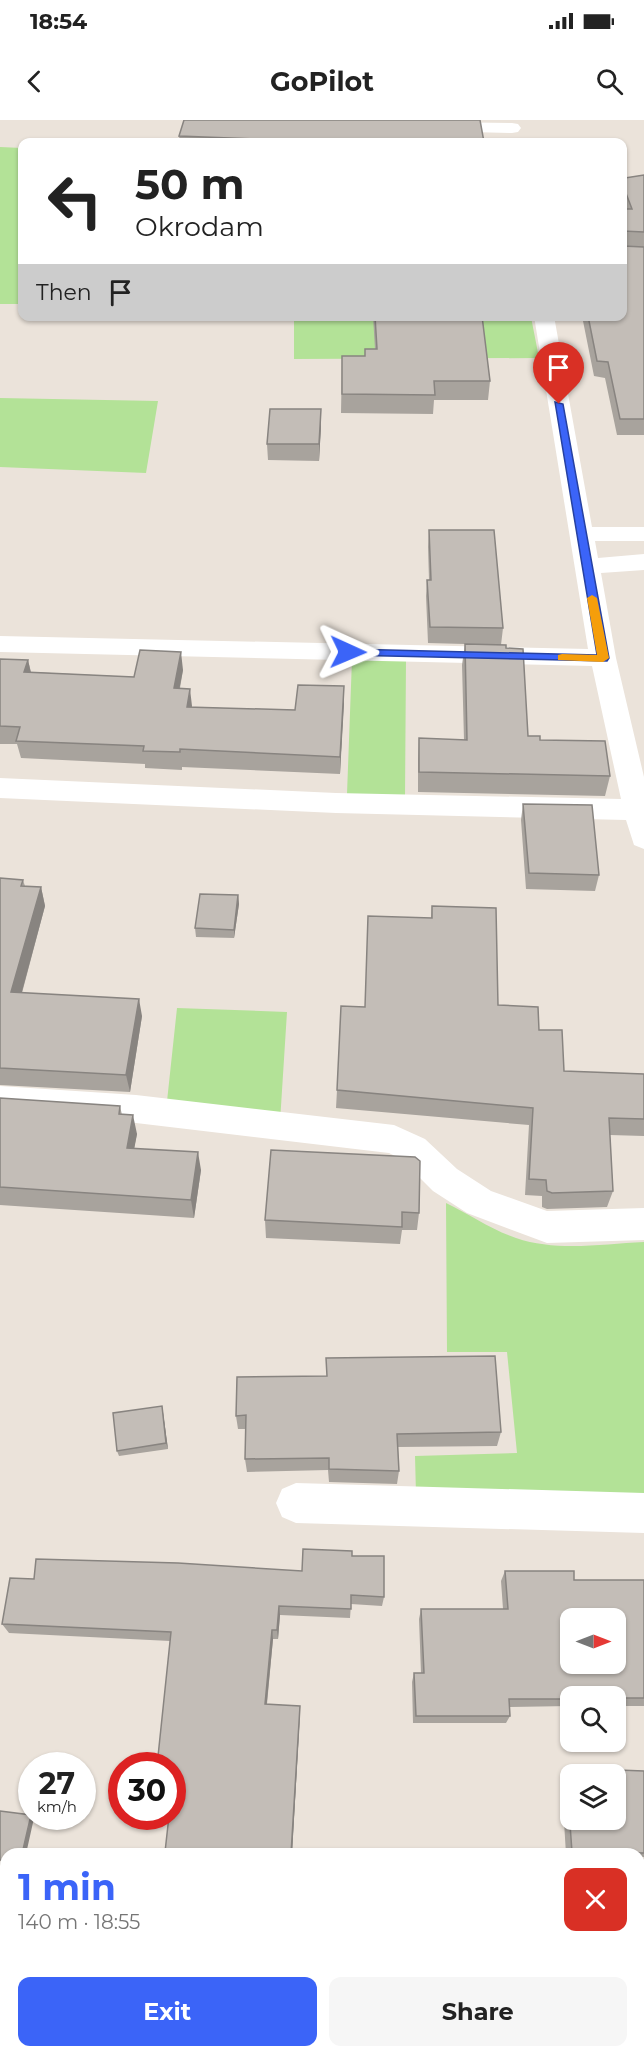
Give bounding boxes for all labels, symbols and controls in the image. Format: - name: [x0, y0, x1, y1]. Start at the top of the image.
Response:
- text: 18:54: [30, 8, 87, 35]
- icon: back: [18, 65, 51, 98]
- text: GoPilot: [270, 65, 374, 98]
- icon: search: [593, 65, 626, 98]
- text: 50 m: [135, 158, 244, 210]
- icon: left: [36, 162, 114, 240]
- text: Okrodam: [135, 210, 264, 243]
- icon: arrive: [104, 276, 137, 309]
- text: Then: [36, 279, 92, 306]
- pin: [533, 342, 584, 404]
- icon: arrive: [542, 351, 575, 384]
- position arrow: [316, 620, 380, 684]
- north arrow: [560, 1608, 626, 1674]
- map controls: [560, 1608, 626, 1830]
- button: search: [560, 1686, 626, 1752]
- speed limit sign: 30: [108, 1752, 186, 1830]
- button: layers: [560, 1764, 626, 1830]
- text: 27: [39, 1765, 75, 1802]
- text: km/h: [37, 1797, 77, 1816]
- text: 1 min: [18, 1865, 116, 1909]
- button: close: [564, 1868, 627, 1931]
- text: 140 m · 18:55: [18, 1910, 140, 1934]
- button: Exit: [18, 1977, 317, 2046]
- button: Share: [329, 1977, 627, 2046]

